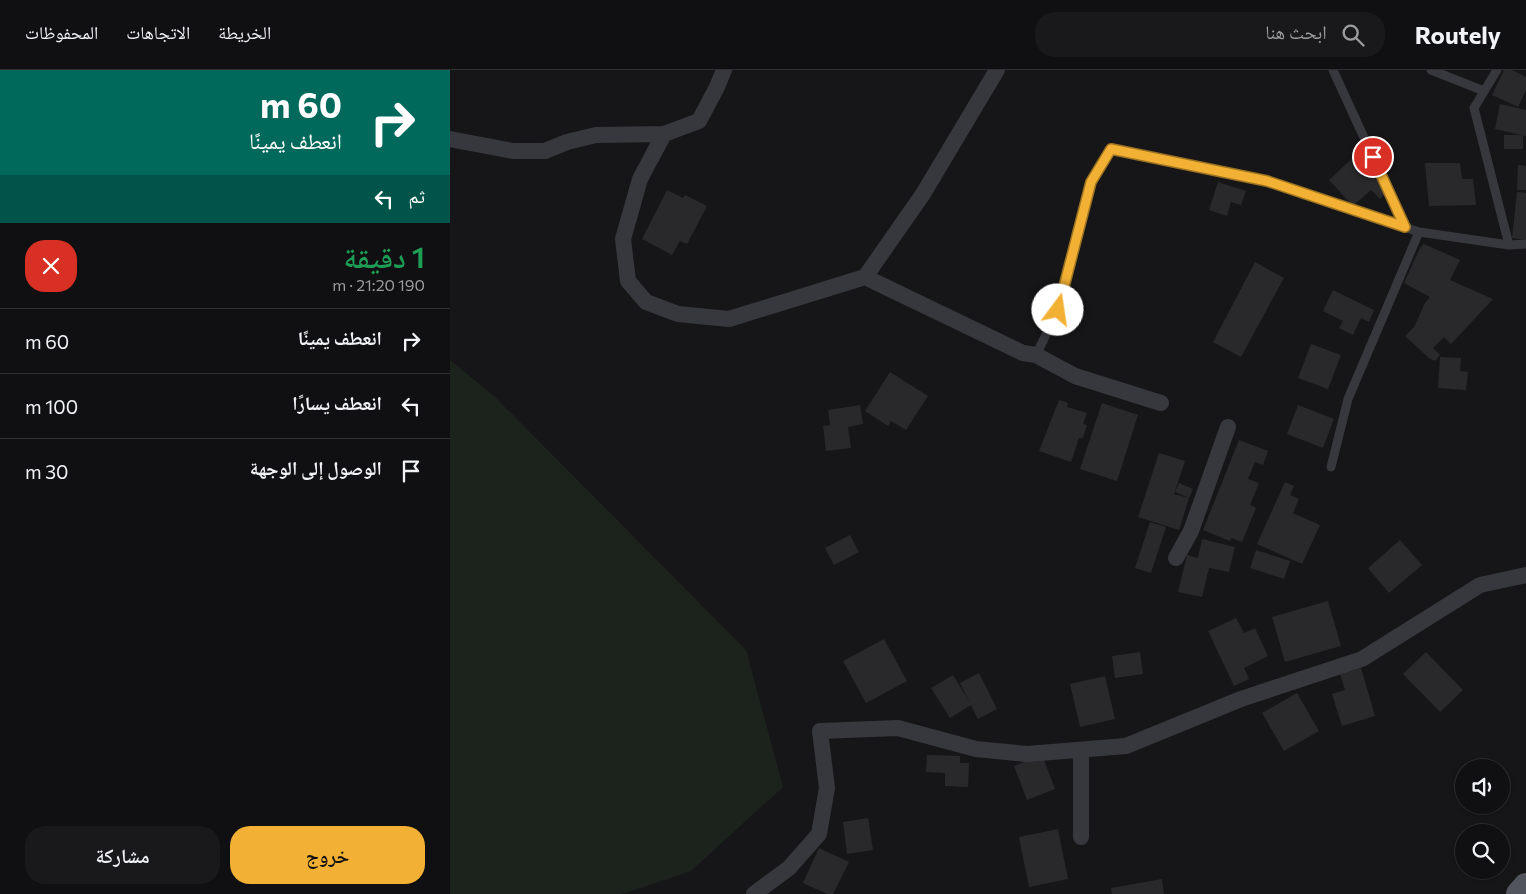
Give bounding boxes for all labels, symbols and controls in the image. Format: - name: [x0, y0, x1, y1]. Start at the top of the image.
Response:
- search box: [1035, 12, 1385, 57]
- text: ابحث هنا: [1265, 20, 1327, 43]
- text: Routely: [1415, 20, 1501, 49]
- text: المحفوظات: [25, 21, 98, 43]
- text: الاتجاهات: [126, 21, 190, 43]
- text: الخريطة: [218, 21, 271, 43]
- icon: search: [1339, 21, 1367, 49]
- text: 60 m: [260, 82, 342, 125]
- icon: right: [360, 90, 425, 155]
- text: انعطف يمينًا: [249, 127, 342, 154]
- pin: [1352, 136, 1394, 178]
- icon: arrive: [1359, 143, 1387, 171]
- text: ثم: [408, 184, 425, 207]
- icon: left: [370, 185, 398, 213]
- text: 1 دقيقة: [344, 237, 425, 274]
- button: close: [25, 240, 77, 292]
- text: 190 m · 21:20: [332, 275, 425, 294]
- position arrow: [1031, 283, 1083, 335]
- text: انعطف يمينًا: [298, 326, 382, 349]
- icon: right: [397, 327, 425, 355]
- text: 60 m: [25, 330, 69, 353]
- text: انعطف يسارًا: [292, 391, 382, 414]
- icon: left: [397, 392, 425, 420]
- text: 100 m: [25, 395, 78, 418]
- text: الوصول إلى الوجهة: [250, 456, 382, 479]
- icon: arrive: [397, 457, 425, 485]
- text: 30 m: [25, 460, 68, 483]
- map controls: [1455, 759, 1510, 879]
- button: sound: [1455, 759, 1510, 814]
- button: search: [1455, 824, 1510, 879]
- button: مشاركة: [25, 826, 220, 884]
- button: خروج: [230, 826, 425, 884]

